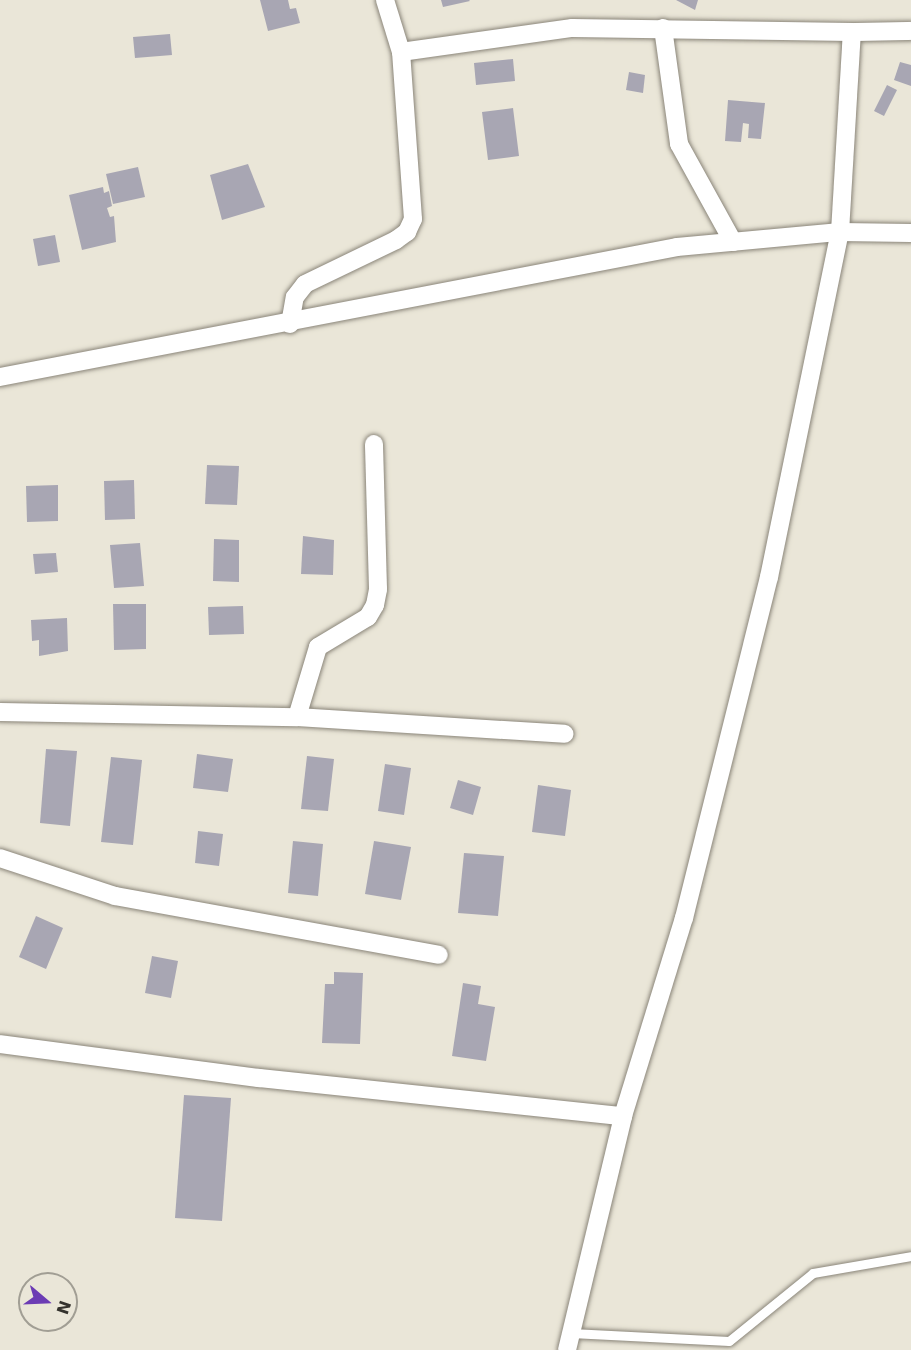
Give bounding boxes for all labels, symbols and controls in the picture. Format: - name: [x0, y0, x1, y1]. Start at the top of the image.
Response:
- north arrow: [18, 1272, 78, 1332]
- text: N: [52, 1298, 75, 1317]

